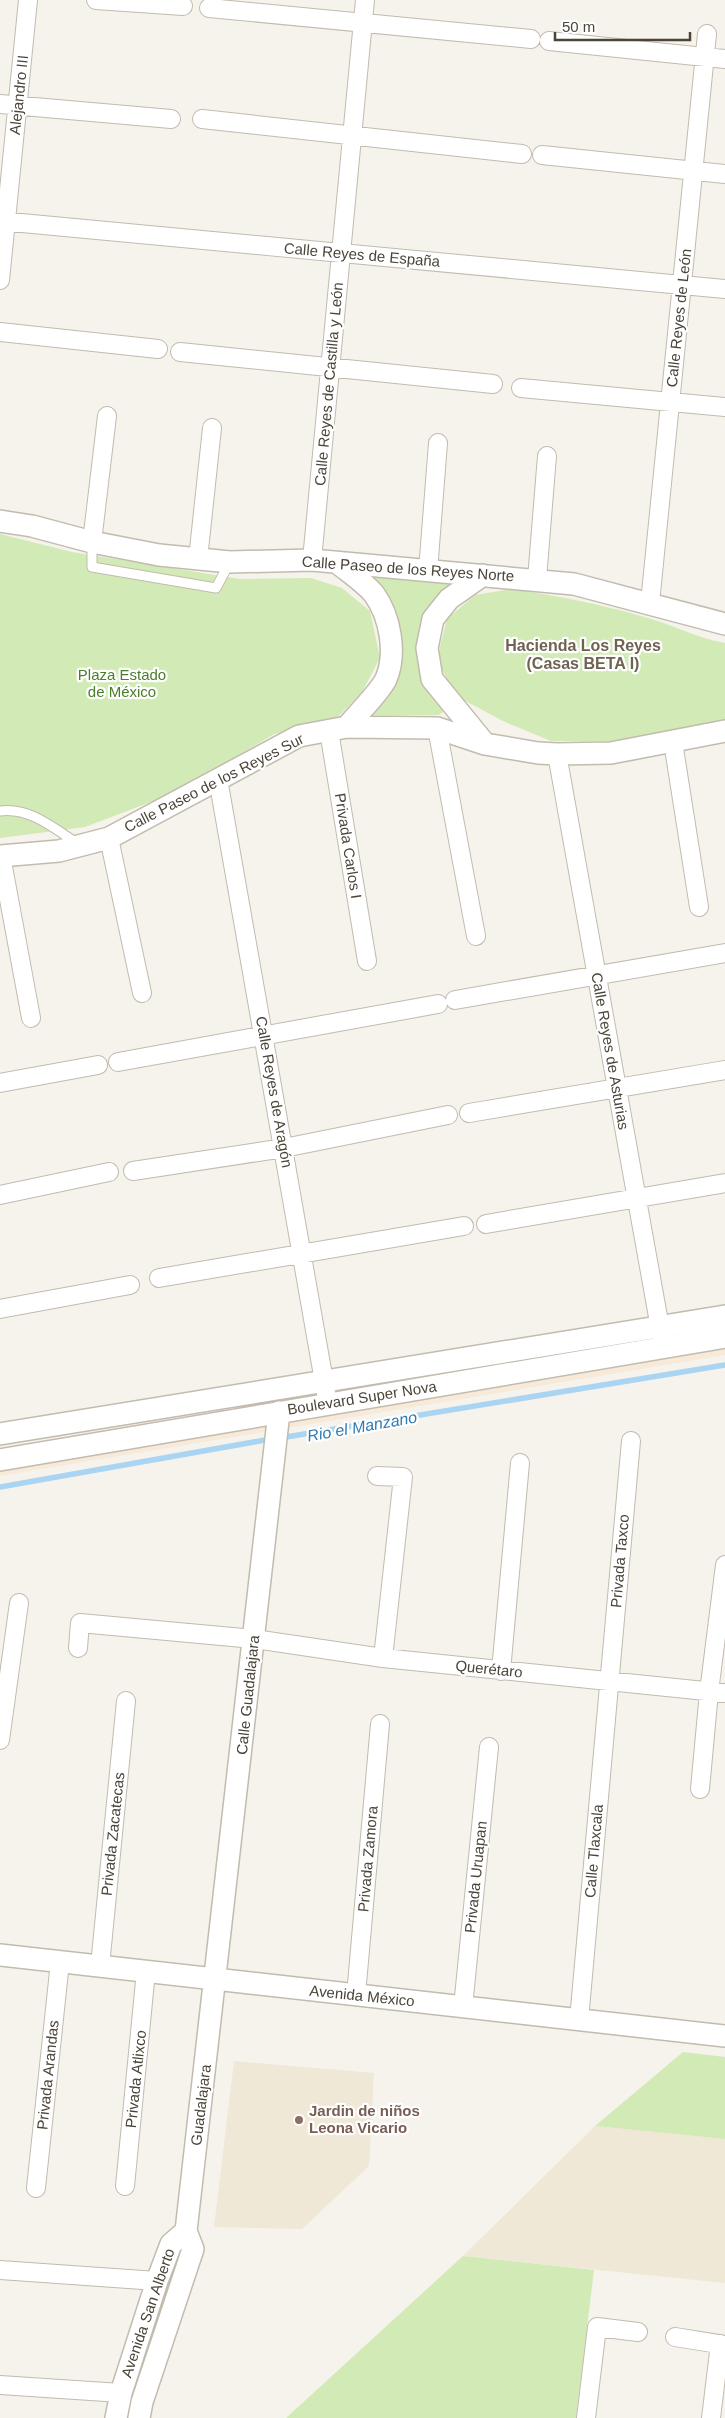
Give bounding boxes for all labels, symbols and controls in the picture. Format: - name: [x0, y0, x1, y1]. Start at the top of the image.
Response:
- scale bar: [555, 10, 690, 42]
- text: 50 m: [562, 18, 595, 35]
- street label: Alejandro III: [6, 54, 31, 136]
- street label: Calle Reyes de España: [283, 239, 442, 270]
- street label: Calle Reyes de León: [663, 248, 694, 388]
- street label: Calle Reyes de Castilla y León: [311, 281, 346, 486]
- street label: Calle Paseo de los Reyes Norte: [301, 553, 515, 584]
- district label: Hacienda Los Reyes (Casas BETA I): [505, 637, 661, 672]
- park label: Plaza Estado de México: [78, 666, 166, 700]
- street label: Calle Paseo de los Reyes Sur: [121, 730, 306, 835]
- street label: Privada Carlos I: [332, 792, 365, 900]
- street label: Calle Reyes de Asturias: [588, 971, 633, 1131]
- street label: Calle Reyes de Aragón: [253, 1015, 296, 1169]
- street label: Boulevard Super Nova: [286, 1377, 438, 1418]
- water label: Rio el Manzano: [306, 1408, 418, 1445]
- street label: Privada Taxco: [607, 1513, 632, 1608]
- street label: Calle Guadalajara: [233, 1634, 262, 1756]
- street label: Querétaro: [455, 1657, 524, 1680]
- street label: Privada Zacatecas: [98, 1771, 127, 1897]
- street label: Calle Tlaxcala: [581, 1803, 606, 1898]
- street label: Privada Zamora: [354, 1804, 381, 1913]
- street label: Privada Uruapan: [461, 1820, 490, 1934]
- street label: Avenida México: [309, 1982, 415, 2009]
- street label: Privada Arandas: [33, 2019, 62, 2131]
- street label: Privada Atlixco: [122, 2029, 149, 2129]
- street label: Guadalajara: [187, 2063, 214, 2147]
- place label: Jardin de niños Leona Vicario: [309, 2102, 420, 2136]
- marker: Jardin de niños Leona Vicario: [293, 2114, 305, 2126]
- street label: Avenida San Alberto: [117, 2246, 178, 2380]

